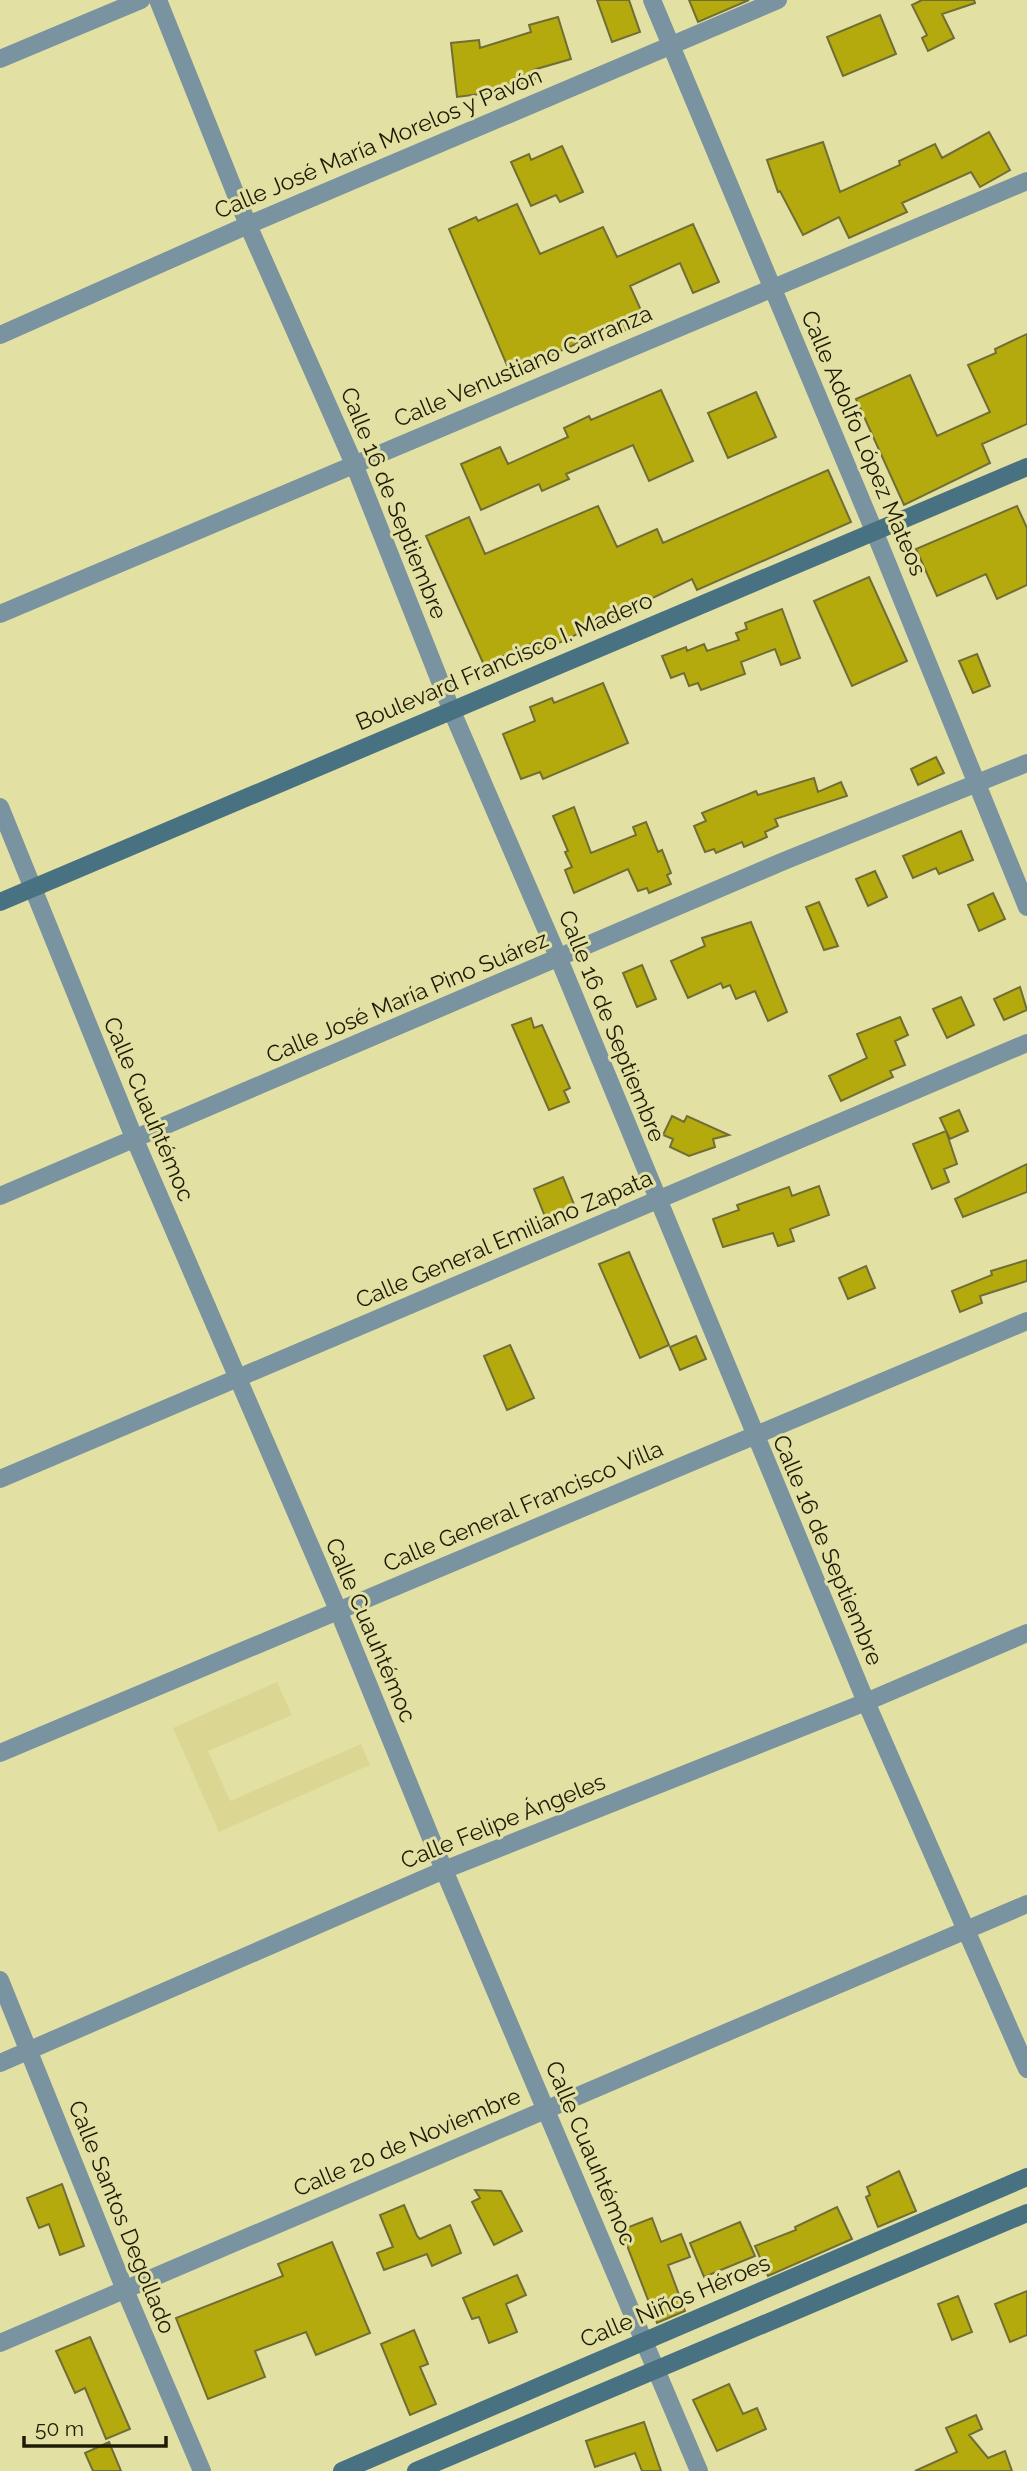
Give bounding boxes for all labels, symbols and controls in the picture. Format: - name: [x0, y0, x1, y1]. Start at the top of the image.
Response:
- street label: Calle José María Morelos y Pavón: [210, 61, 545, 224]
- street label: Calle Venustiano Carranza: [390, 299, 656, 432]
- street label: Calle Adolfo López Mateos: [796, 306, 933, 580]
- street label: Calle 16 de Septiembre: [336, 383, 453, 623]
- street label: Boulevard Francisco I. Madero: [351, 586, 656, 735]
- street label: Calle 16 de Septiembre: [554, 906, 671, 1146]
- street label: Calle José María Pino Suárez: [262, 925, 552, 1068]
- street label: Calle Cuauhtémoc: [98, 1013, 200, 1205]
- street label: Calle General Emiliano Zapata: [351, 1164, 656, 1313]
- street label: Calle 16 de Septiembre: [768, 1431, 889, 1669]
- street label: Calle General Francisco Villa: [379, 1434, 667, 1577]
- street label: Calle Cuauhtémoc: [320, 1534, 422, 1726]
- street label: Calle Felipe Ángeles: [397, 1767, 609, 1874]
- street label: Calle Cuauhtémoc: [540, 2057, 642, 2249]
- street label: Calle 20 de Noviembre: [289, 2081, 524, 2202]
- street label: Calle Santos Degollado: [63, 2096, 182, 2337]
- street label: Calle Niños Héroes: [576, 2248, 774, 2353]
- scale bar: [24, 2404, 166, 2448]
- text: 50 m: [35, 2416, 84, 2441]

